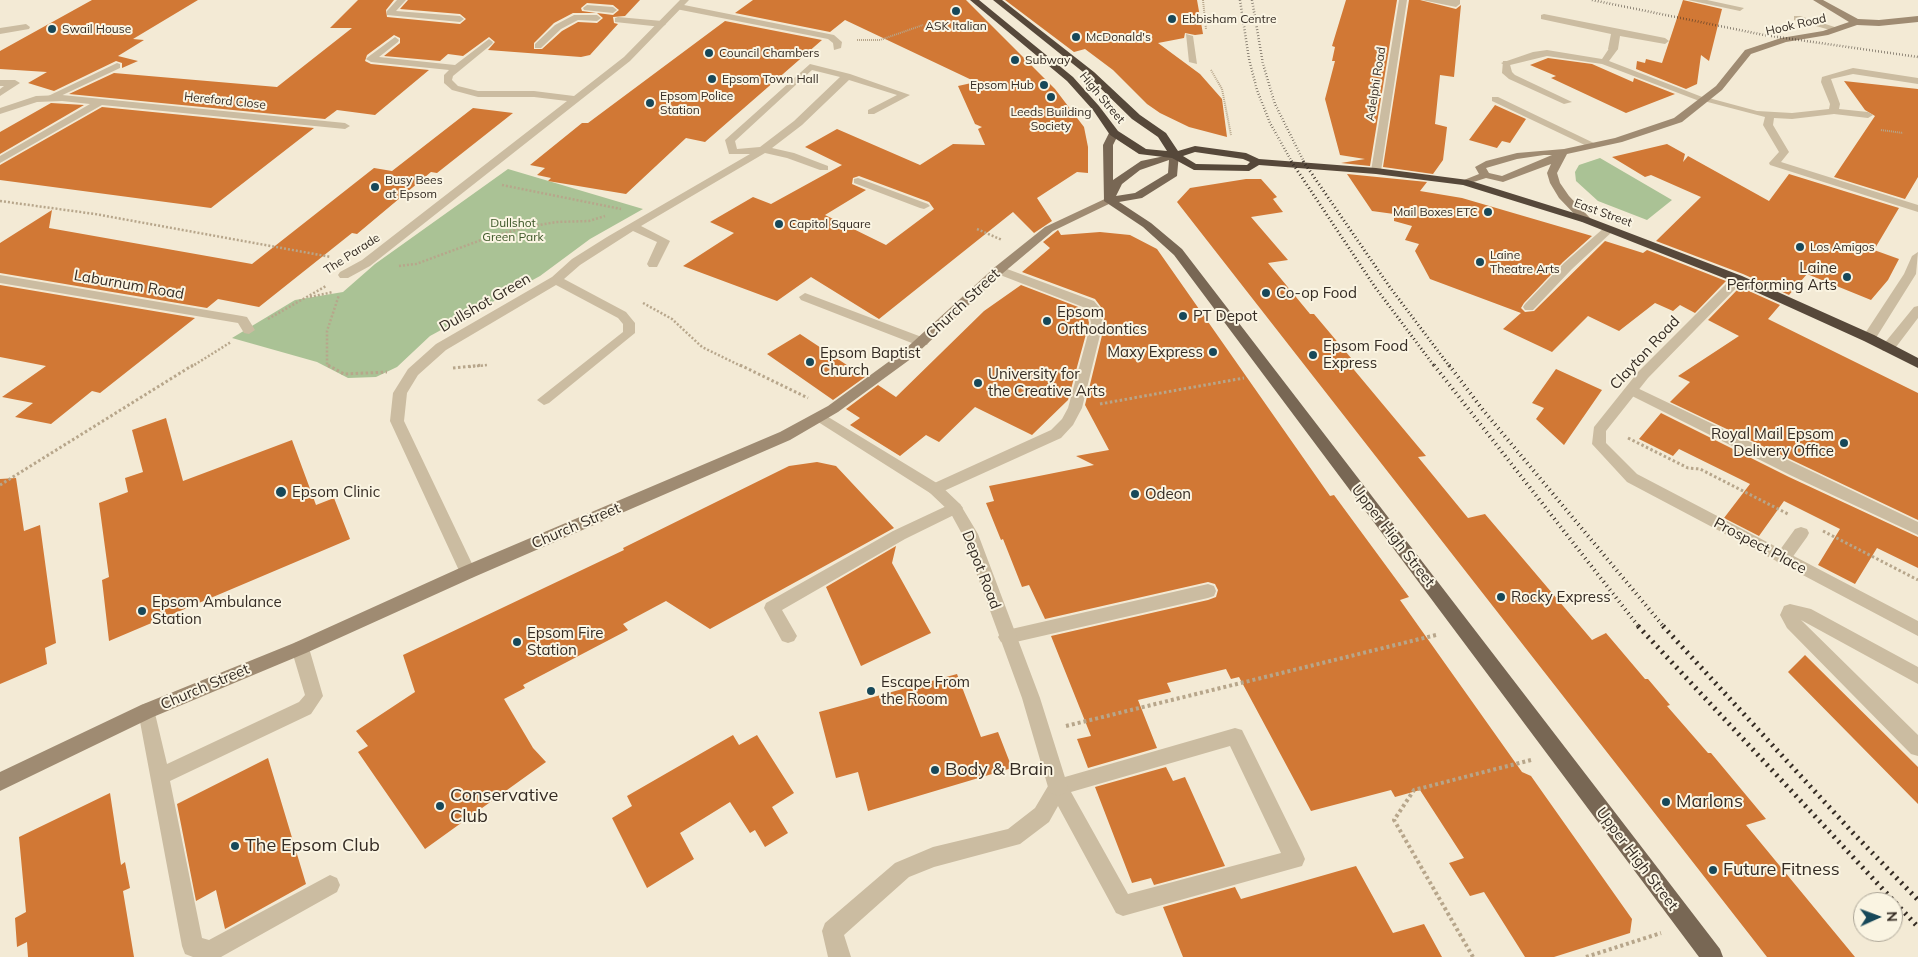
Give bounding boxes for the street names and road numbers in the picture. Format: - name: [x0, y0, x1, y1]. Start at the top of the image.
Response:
- street label: Hook Road: [1764, 11, 1828, 39]
- street label: Adelphi Road: [1363, 46, 1389, 122]
- street label: High Street: [1076, 69, 1128, 127]
- street label: Hereford Close: [183, 90, 267, 112]
- street label: East Street: [1572, 196, 1634, 230]
- street label: The Parade: [321, 231, 383, 277]
- street label: Church Street: [922, 265, 1004, 343]
- street label: Laburnum Road: [72, 266, 186, 304]
- street label: Dullshot Green: [436, 270, 534, 336]
- street label: Clayton Road: [1606, 312, 1684, 394]
- street label: Upper High Street: [1348, 481, 1438, 591]
- street label: Church Street: [529, 499, 623, 553]
- street label: Prospect Place: [1711, 514, 1809, 578]
- street label: Depot Road: [958, 528, 1004, 612]
- street label: Church Street: [158, 660, 252, 714]
- street label: Upper High Street: [1592, 804, 1682, 914]

